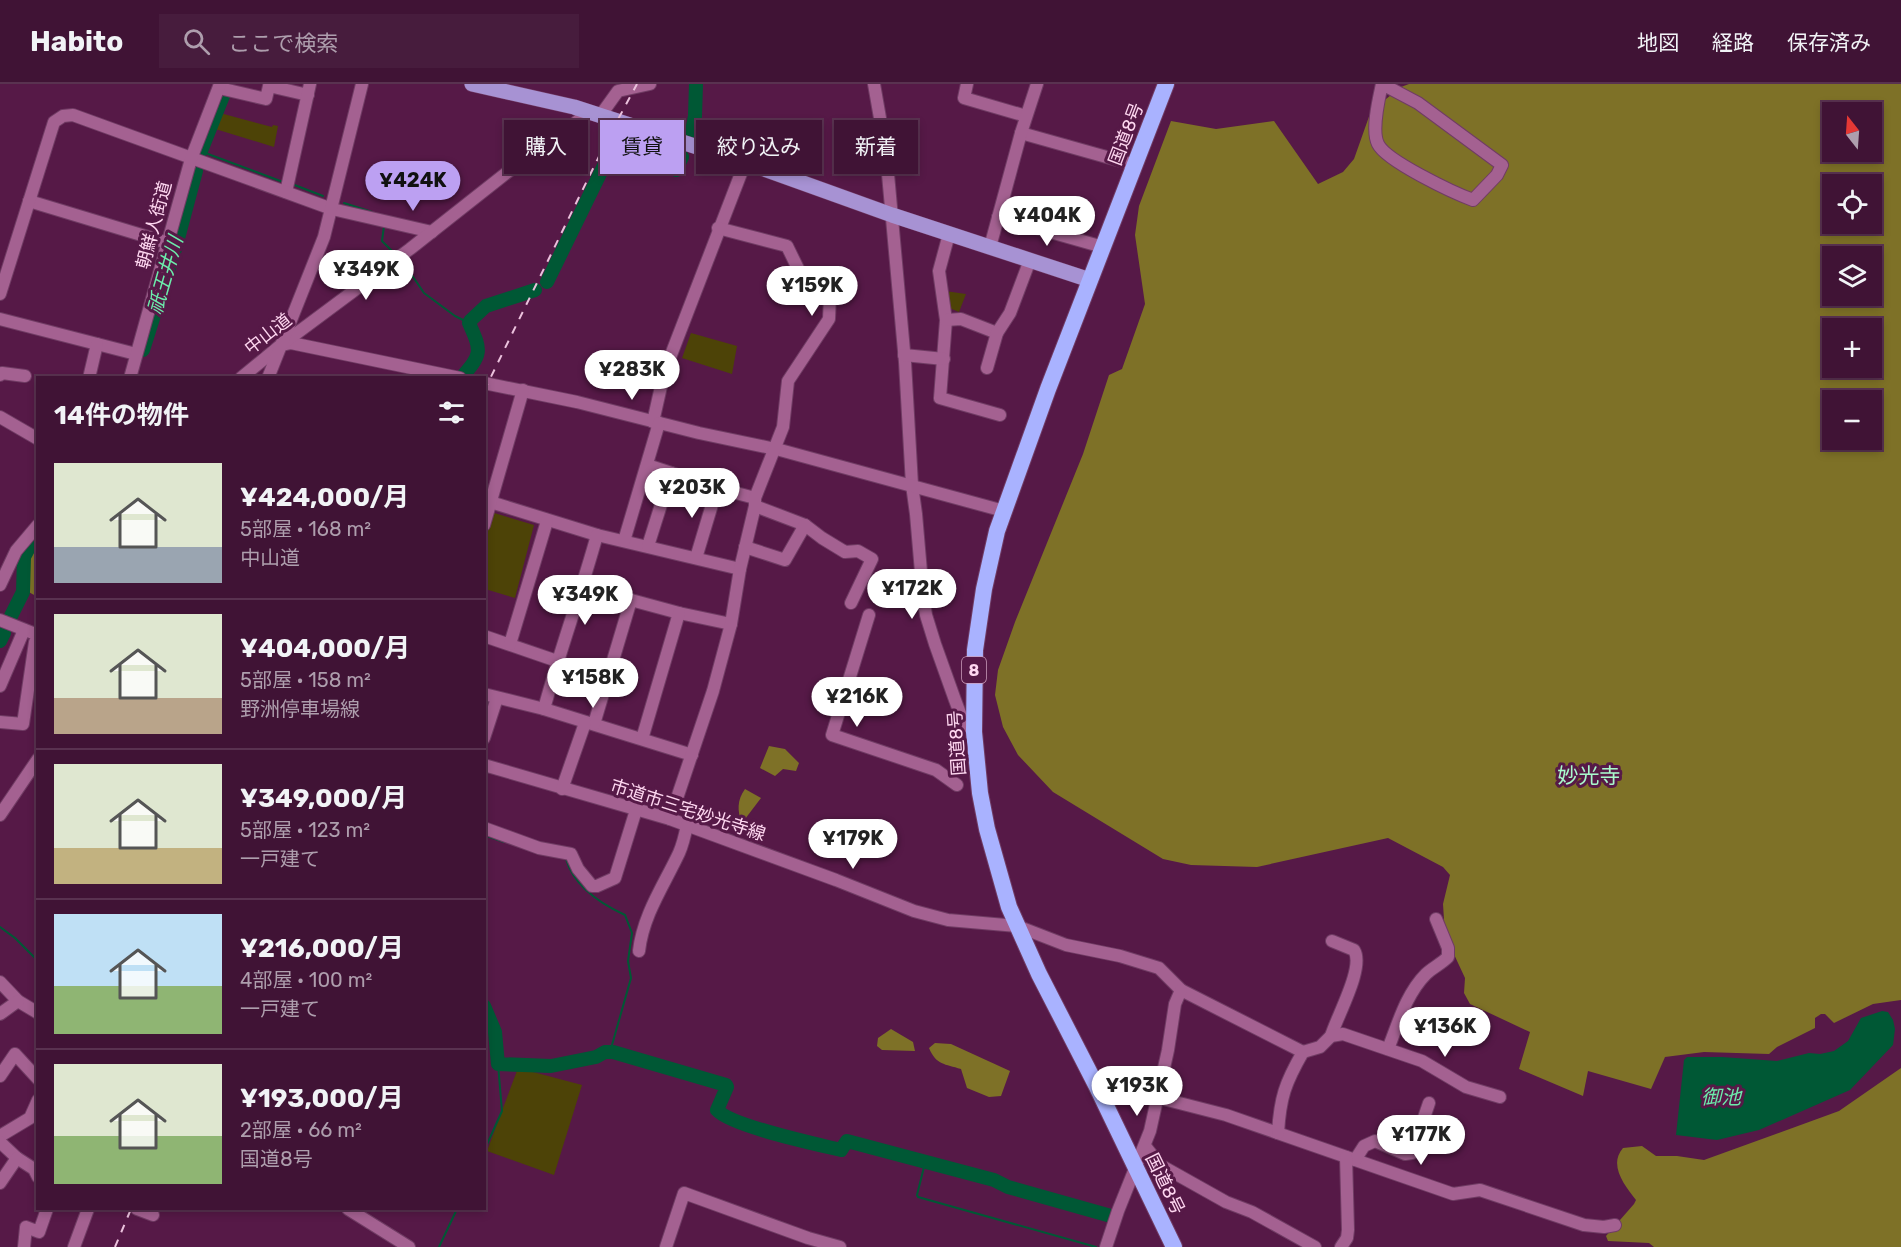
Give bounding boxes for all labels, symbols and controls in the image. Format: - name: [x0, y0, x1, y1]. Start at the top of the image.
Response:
- search box: [159, 14, 579, 68]
- text: Habito: [30, 25, 123, 58]
- icon: search: [180, 25, 213, 58]
- text: ここで検索: [228, 30, 338, 57]
- text: 地図: [1637, 30, 1679, 55]
- text: 経路: [1712, 30, 1754, 55]
- text: 保存済み: [1787, 30, 1871, 55]
- street label: 国道8号: [1104, 100, 1148, 168]
- north arrow: [1822, 102, 1882, 162]
- map controls: [1822, 102, 1882, 450]
- chip: 購入: [504, 120, 588, 174]
- chip: 賃貸: [600, 120, 684, 174]
- chip: 絞り込み: [696, 120, 822, 174]
- chip: 新着: [834, 120, 918, 174]
- pin: ¥424K: [371, 161, 455, 212]
- text: ¥424K: [379, 168, 447, 192]
- button: locate: [1822, 174, 1882, 234]
- street label: 朝鮮人街道: [132, 179, 176, 271]
- pin: ¥404K: [1005, 196, 1089, 247]
- text: ¥404K: [1013, 203, 1081, 227]
- water label: 祇王井川: [142, 231, 188, 317]
- button: layers: [1822, 246, 1882, 306]
- pin: ¥349K: [324, 250, 408, 301]
- text: ¥349K: [333, 257, 399, 281]
- pin: ¥159K: [770, 266, 854, 317]
- text: ¥159K: [781, 273, 843, 297]
- street label: 中山道: [240, 309, 296, 359]
- button: +: [1822, 318, 1882, 378]
- pin: ¥283K: [590, 350, 674, 401]
- text: ¥283K: [599, 357, 665, 381]
- button: −: [1822, 390, 1882, 450]
- icon: filters: [435, 396, 468, 429]
- text: 14件の物件: [54, 400, 189, 431]
- pin: ¥203K: [650, 468, 734, 519]
- text: ¥203K: [659, 475, 725, 499]
- text: ¥424,000/月: [240, 482, 409, 513]
- icon: home: [102, 487, 174, 559]
- text: 5部屋 · 168 m²: [240, 517, 371, 541]
- text: 中山道: [240, 546, 300, 570]
- pin: ¥172K: [870, 569, 954, 620]
- pin: ¥349K: [543, 575, 627, 626]
- text: ¥172K: [881, 576, 943, 600]
- text: ¥349K: [552, 582, 618, 606]
- text: ¥404,000/月: [240, 633, 410, 664]
- icon: home: [102, 638, 174, 710]
- road number: 8: [962, 657, 986, 683]
- pin: ¥158K: [551, 658, 635, 709]
- text: ¥158K: [561, 665, 625, 689]
- text: 5部屋 · 158 m²: [240, 668, 371, 692]
- pin: ¥216K: [815, 677, 899, 728]
- text: ¥216K: [826, 684, 889, 708]
- text: 野洲停車場線: [240, 697, 360, 721]
- street label: 国道8号: [944, 710, 970, 776]
- district label: 妙光寺: [1558, 763, 1621, 788]
- street label: 市道市三宅妙光寺線: [608, 775, 768, 845]
- text: ¥349,000/月: [240, 783, 407, 814]
- icon: home: [102, 788, 174, 860]
- text: 5部屋 · 123 m²: [240, 818, 370, 842]
- pin: ¥179K: [811, 819, 895, 870]
- text: ¥179K: [822, 826, 884, 850]
- text: 一戸建て: [240, 847, 320, 871]
- text: ¥216,000/月: [240, 933, 404, 964]
- icon: home: [102, 938, 174, 1010]
- text: 4部屋 · 100 m²: [240, 968, 372, 992]
- text: 一戸建て: [240, 997, 320, 1021]
- pin: ¥136K: [1403, 1007, 1487, 1058]
- text: ¥136K: [1413, 1014, 1477, 1038]
- pin: ¥193K: [1095, 1066, 1179, 1117]
- text: ¥193K: [1106, 1073, 1168, 1097]
- text: ¥193,000/月: [240, 1083, 404, 1114]
- water label: 御池: [1701, 1085, 1743, 1109]
- icon: home: [102, 1088, 174, 1160]
- pin: ¥177K: [1379, 1115, 1463, 1166]
- text: 2部屋 · 66 m²: [240, 1118, 362, 1142]
- text: ¥177K: [1391, 1122, 1451, 1146]
- text: 国道8号: [240, 1147, 313, 1171]
- street label: 国道8号: [1141, 1150, 1189, 1218]

